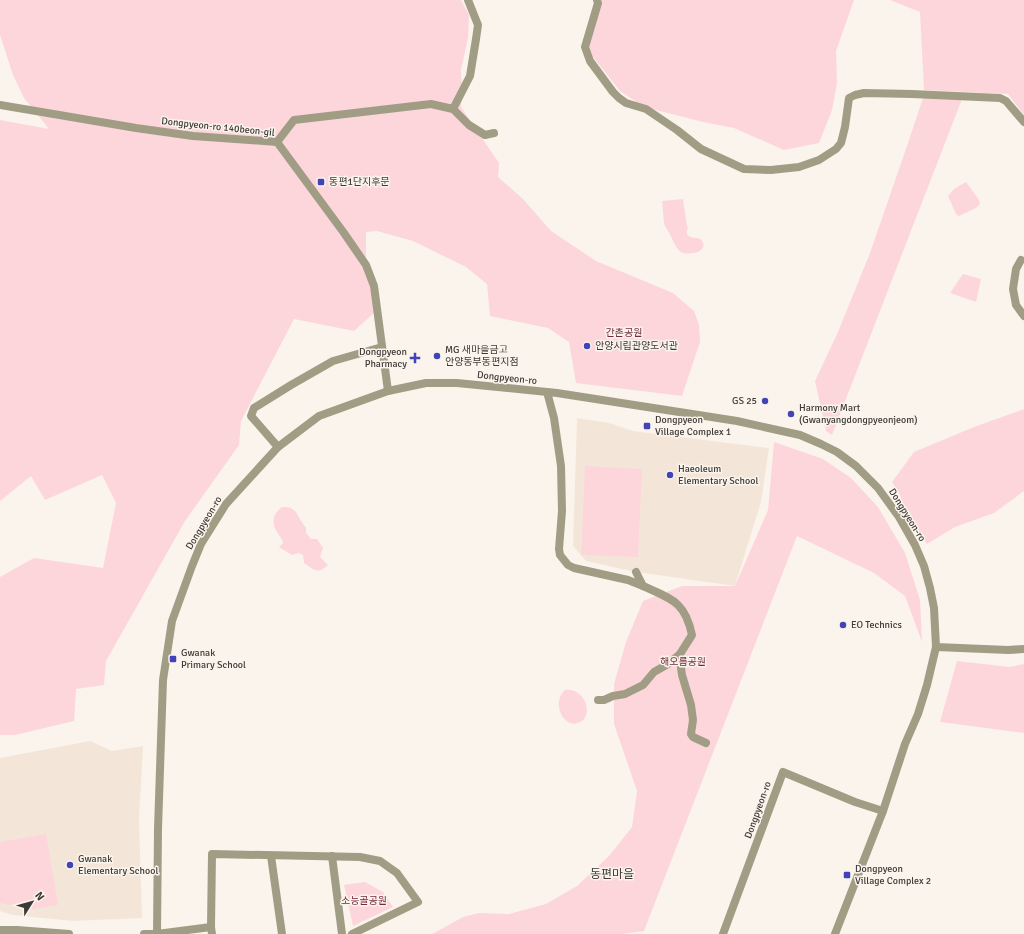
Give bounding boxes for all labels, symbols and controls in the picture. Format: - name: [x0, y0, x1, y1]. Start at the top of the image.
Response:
- street label: Dongpyeon-ro 140beon-gil: [161, 115, 275, 139]
- place label: 동편1단지후문: [329, 176, 390, 188]
- marker: 동편1단지후문: [316, 177, 326, 187]
- park label: 간촌공원: [606, 327, 642, 339]
- place label: 안양시립관양도서관: [595, 340, 679, 352]
- marker: 안양시립관양도서관: [582, 341, 592, 351]
- place label: MG 새마을금고 안양동부동편지점: [445, 344, 519, 368]
- place label: Dongpyeon Pharmacy: [359, 346, 407, 370]
- marker: MG 새마을금고 안양동부동편지점: [432, 351, 442, 361]
- marker: Dongpyeon Pharmacy: [410, 353, 420, 363]
- street label: Dongpyeon-ro: [476, 369, 538, 387]
- place label: GS 25: [732, 395, 757, 407]
- marker: GS 25: [760, 396, 770, 406]
- place label: Harmony Mart (Gwanyangdongpyeonjeom): [799, 402, 918, 426]
- marker: Harmony Mart (Gwanyangdongpyeonjeom): [786, 409, 796, 419]
- place label: Dongpyeon Village Complex 1: [655, 414, 731, 438]
- marker: Dongpyeon Village Complex 1: [642, 421, 652, 431]
- place label: Haeoleum Elementary School: [678, 463, 758, 487]
- marker: Haeoleum Elementary School: [665, 470, 675, 480]
- street label: Dongpyeon-ro: [886, 486, 928, 544]
- street label: Dongpyeon-ro: [183, 494, 225, 552]
- place label: EO Technics: [851, 619, 903, 631]
- marker: EO Technics: [838, 620, 848, 630]
- place label: Gwanak Primary School: [181, 647, 246, 671]
- marker: Gwanak Primary School: [168, 654, 178, 664]
- park label: 해오름공원: [660, 656, 706, 668]
- street label: Dongpyeon-ro: [742, 780, 774, 840]
- place label: Gwanak Elementary School: [78, 853, 158, 877]
- marker: Gwanak Elementary School: [65, 860, 75, 870]
- place label: Dongpyeon Village Complex 2: [855, 863, 931, 887]
- district label: 동편마을: [590, 867, 634, 882]
- marker: Dongpyeon Village Complex 2: [842, 870, 852, 880]
- north arrow: [12, 882, 52, 922]
- text: N: [32, 889, 47, 903]
- park label: 소능골공원: [341, 895, 387, 907]

